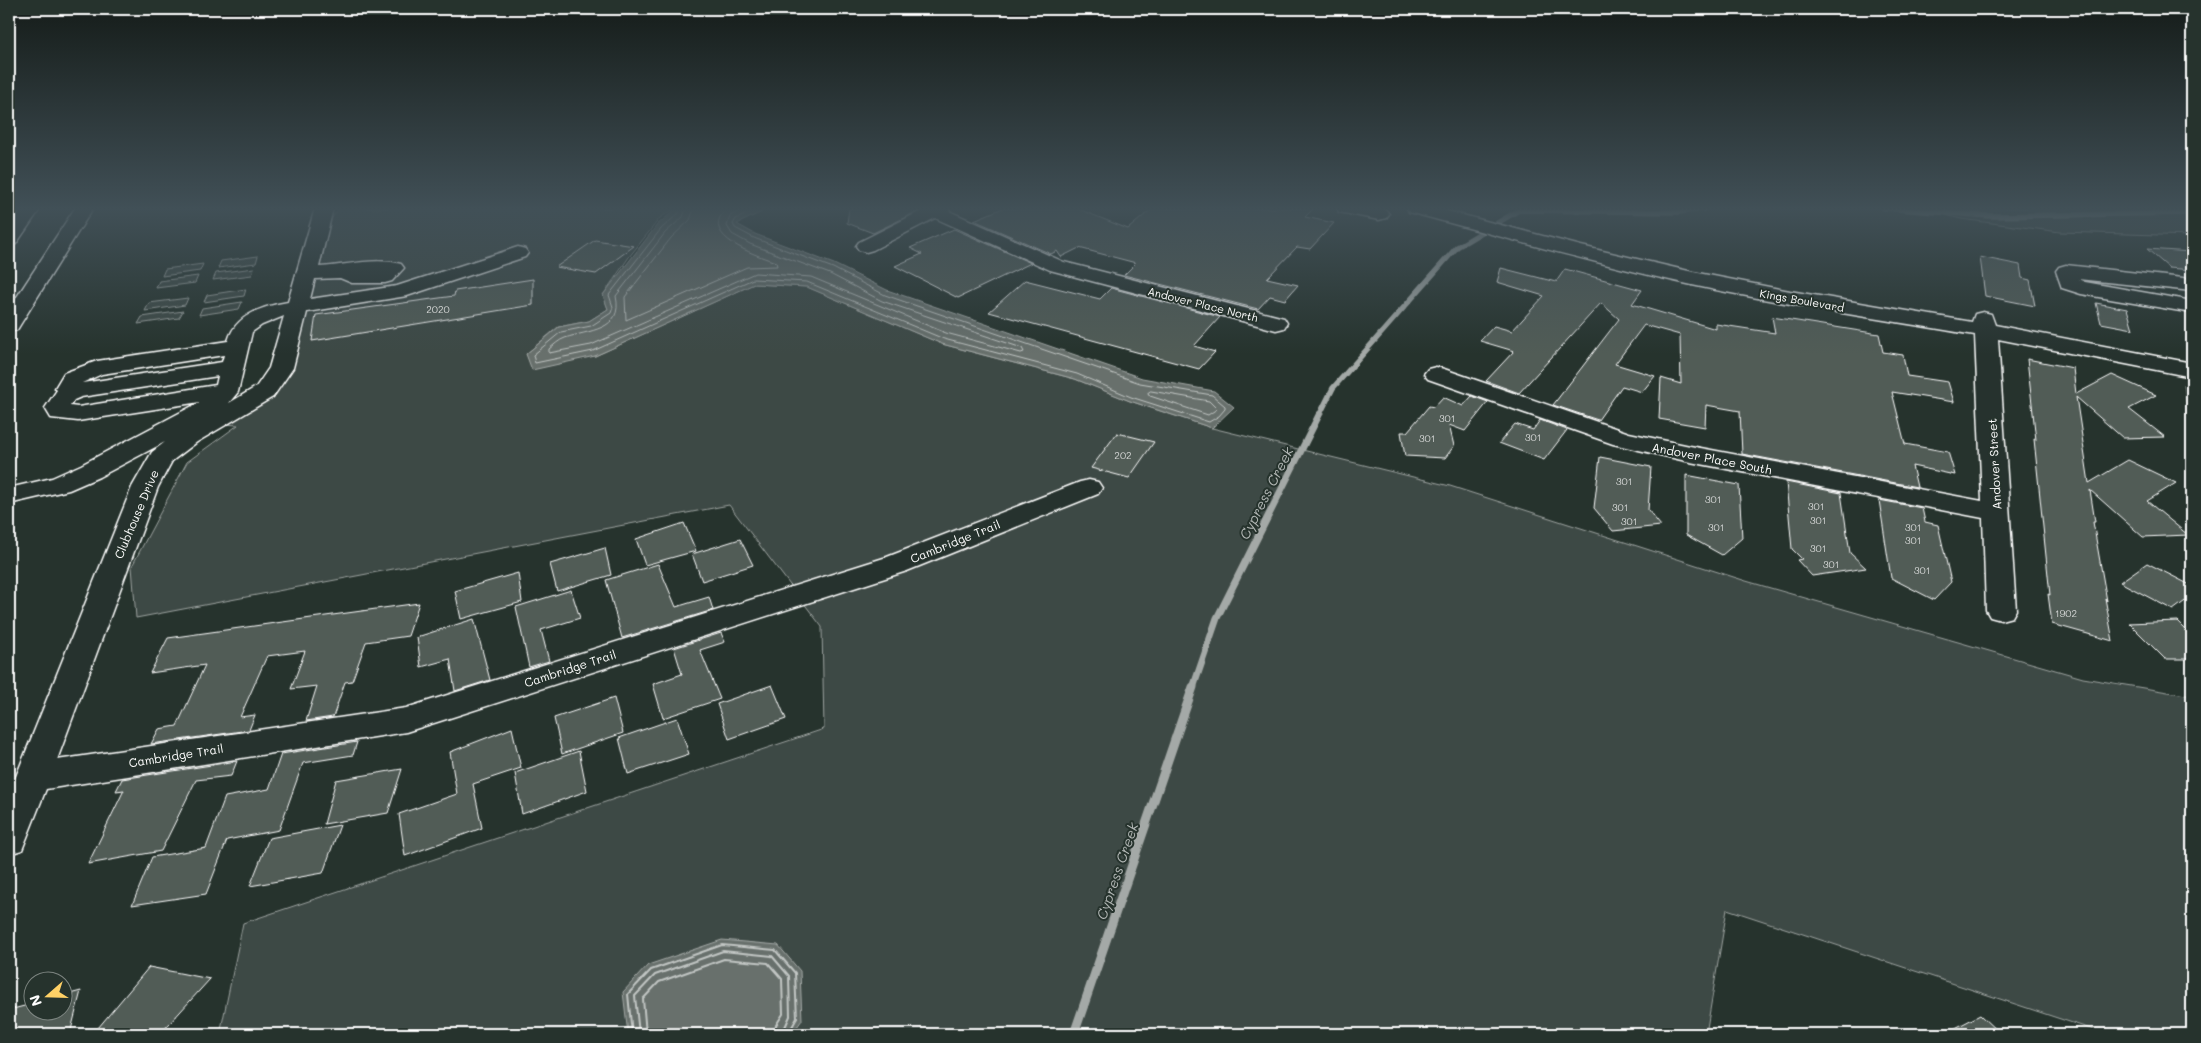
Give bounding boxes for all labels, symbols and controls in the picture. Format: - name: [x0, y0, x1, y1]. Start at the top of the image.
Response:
- street label: Andover Place North: [1146, 283, 1260, 325]
- street label: Kings Boulevard: [1759, 285, 1845, 315]
- house number: 2020: [426, 302, 450, 316]
- house number: 301: [1439, 411, 1455, 425]
- street label: Andover Street: [1984, 418, 2004, 510]
- house number: 301: [1525, 430, 1541, 444]
- house number: 301: [1419, 431, 1435, 445]
- street label: Andover Place South: [1651, 439, 1774, 478]
- water label: Cypress Creek: [1234, 443, 1298, 543]
- house number: 202: [1114, 448, 1132, 462]
- street label: Clubhouse Drive: [110, 467, 162, 561]
- house number: 301: [1616, 474, 1632, 488]
- house number: 301: [1705, 492, 1721, 506]
- house number: 301: [1808, 499, 1824, 513]
- house number: 301: [1612, 500, 1628, 514]
- house number: 301: [1810, 513, 1826, 527]
- house number: 301: [1621, 514, 1637, 528]
- street label: Cambridge Trail: [908, 516, 1002, 566]
- house number: 301: [1708, 520, 1724, 534]
- house number: 301: [1905, 520, 1921, 534]
- house number: 301: [1905, 533, 1921, 547]
- house number: 301: [1810, 541, 1826, 555]
- house number: 301: [1823, 557, 1839, 571]
- house number: 301: [1914, 563, 1930, 577]
- house number: 1902: [2055, 606, 2077, 620]
- street label: Cambridge Trail: [522, 646, 618, 690]
- street label: Cambridge Trail: [128, 740, 224, 770]
- water label: Cypress Creek: [1091, 819, 1143, 922]
- north arrow: [22, 970, 72, 1020]
- text: N: [25, 992, 46, 1009]

